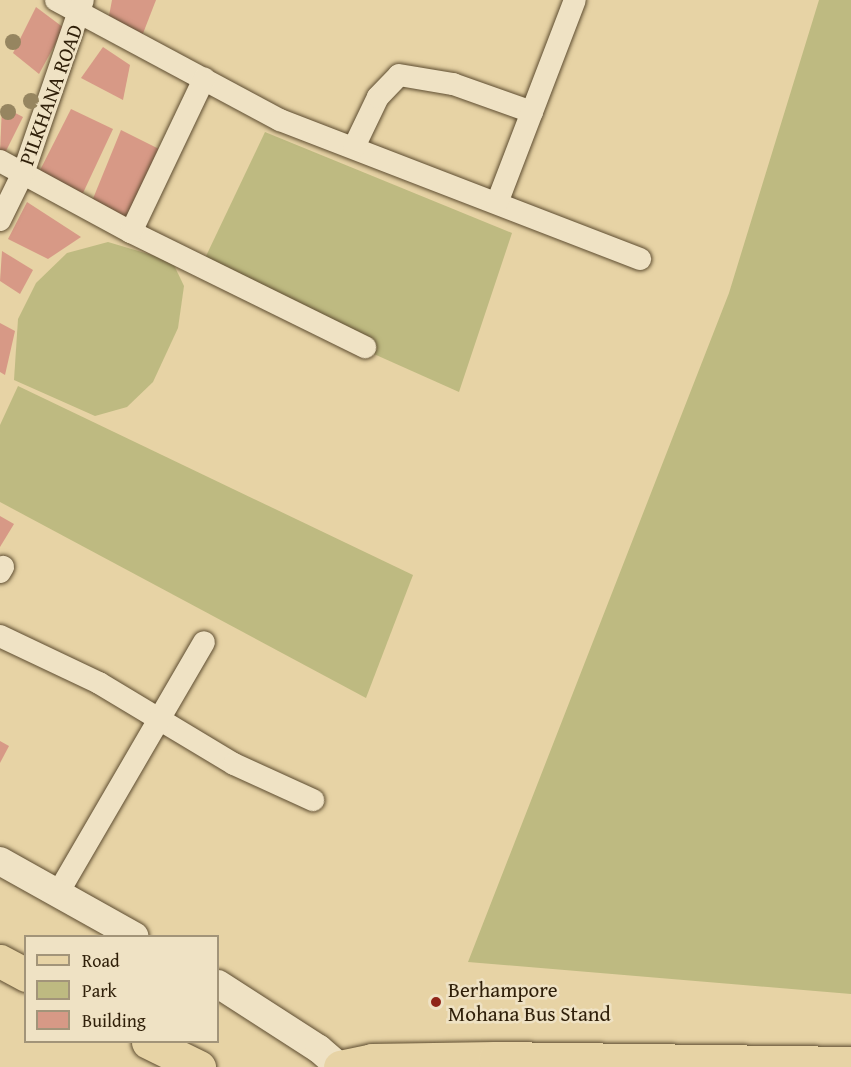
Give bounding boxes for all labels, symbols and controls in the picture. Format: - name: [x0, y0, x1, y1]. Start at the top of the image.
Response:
- street label: PILKHANA ROAD: [14, 21, 88, 169]
- legend: [24, 935, 219, 1043]
- text: Road: [82, 947, 120, 974]
- text: Park: [82, 977, 117, 1004]
- place label: Berhampore Mohana Bus Stand: [448, 977, 611, 1027]
- marker: Berhampore Mohana Bus Stand: [429, 995, 443, 1009]
- text: Building: [82, 1007, 146, 1034]

